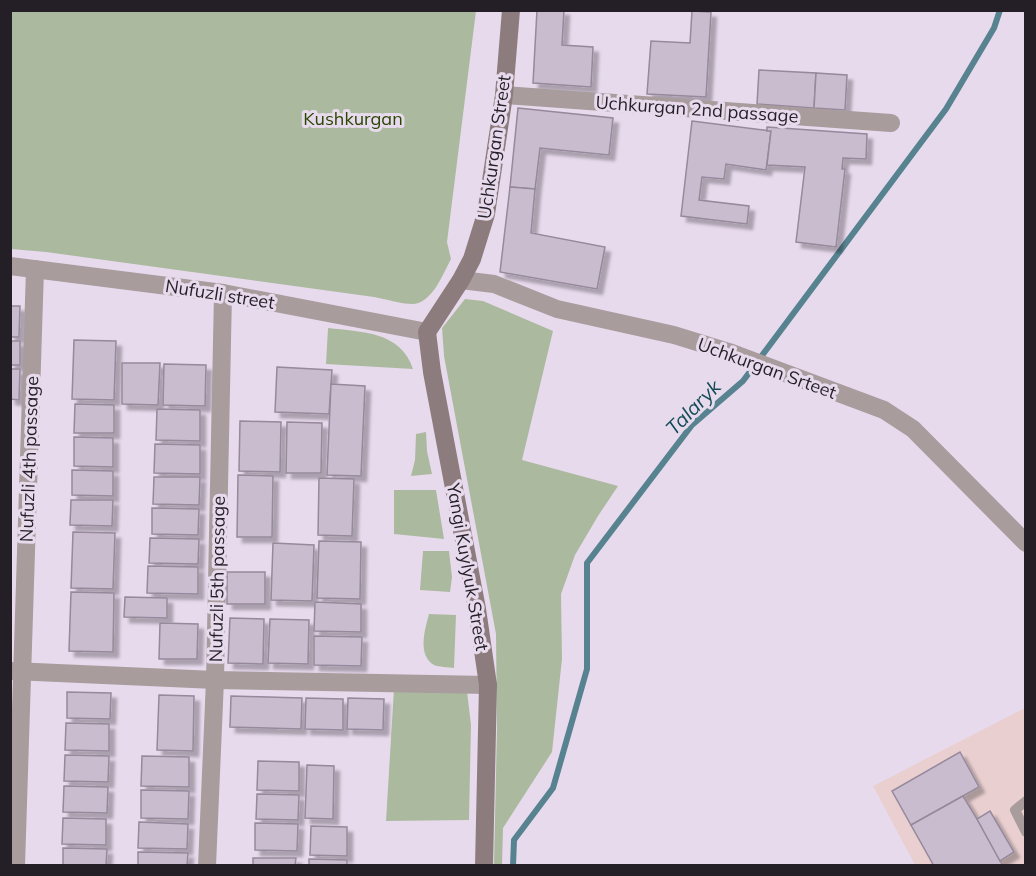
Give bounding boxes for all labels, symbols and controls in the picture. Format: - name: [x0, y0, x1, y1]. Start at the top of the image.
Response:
- street label: Uchkurgan Street: [472, 73, 516, 221]
- street label: Uchkurgan 2nd passage: [595, 90, 799, 128]
- park label: Kushkurgan: [303, 107, 403, 130]
- street label: Nufuzli street: [164, 274, 276, 314]
- street label: Uchkurgan Srteet: [695, 332, 839, 404]
- water label: Talaryk: [660, 374, 726, 440]
- street label: Nufuzli 4th passage: [15, 376, 43, 542]
- street label: Yangi Kuylyuk Street: [442, 480, 494, 653]
- street label: Nufuzli 5th passage: [204, 496, 230, 662]

